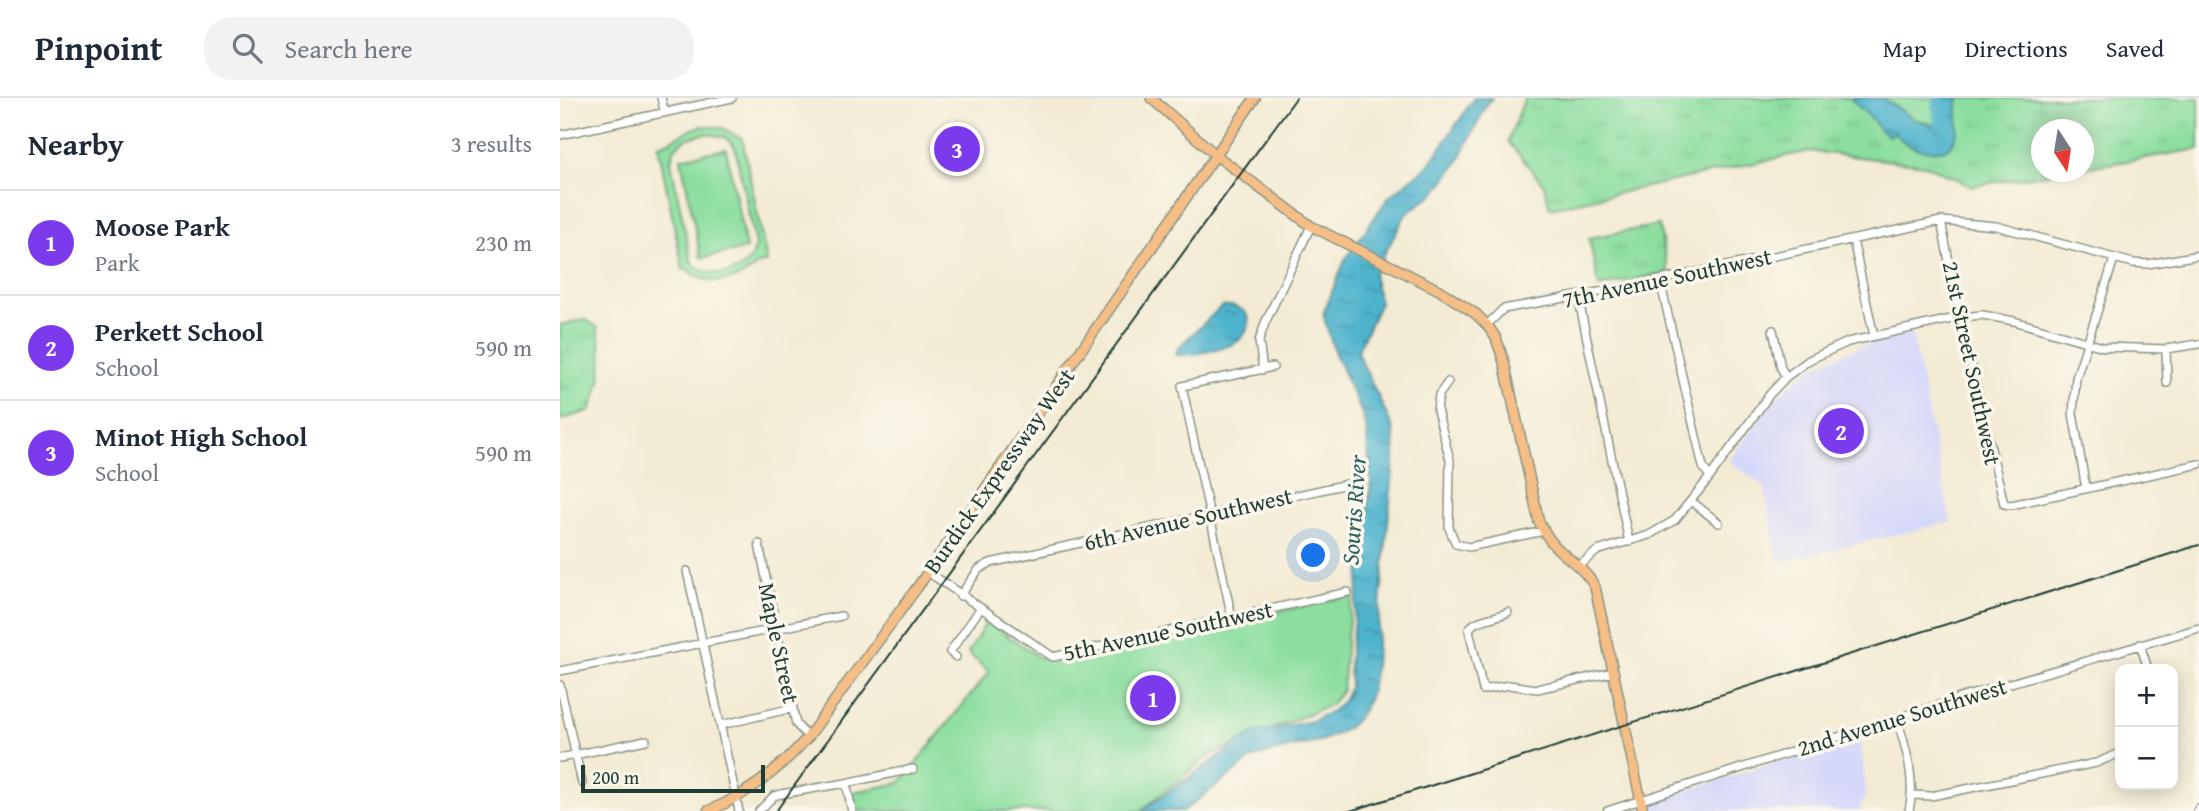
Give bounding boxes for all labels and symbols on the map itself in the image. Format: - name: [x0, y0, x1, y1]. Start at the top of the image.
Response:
- north arrow: [2031, 119, 2094, 182]
- pin: 3: [934, 123, 980, 175]
- street label: 7th Avenue Southwest: [1559, 239, 1775, 316]
- street label: 21st Street Southwest: [1935, 258, 2010, 468]
- street label: Burdick Expressway West: [915, 361, 1082, 580]
- pin: 2: [1818, 405, 1864, 457]
- water label: Souris River: [1332, 453, 1375, 566]
- street label: 6th Avenue Southwest: [1080, 478, 1296, 559]
- your location: [1296, 538, 1330, 572]
- street label: Maple Street: [751, 579, 808, 706]
- street label: 5th Avenue Southwest: [1060, 592, 1276, 669]
- street label: 2nd Avenue Southwest: [1793, 669, 2011, 764]
- pin: 1: [1130, 672, 1176, 724]
- scale bar: [581, 762, 765, 794]

